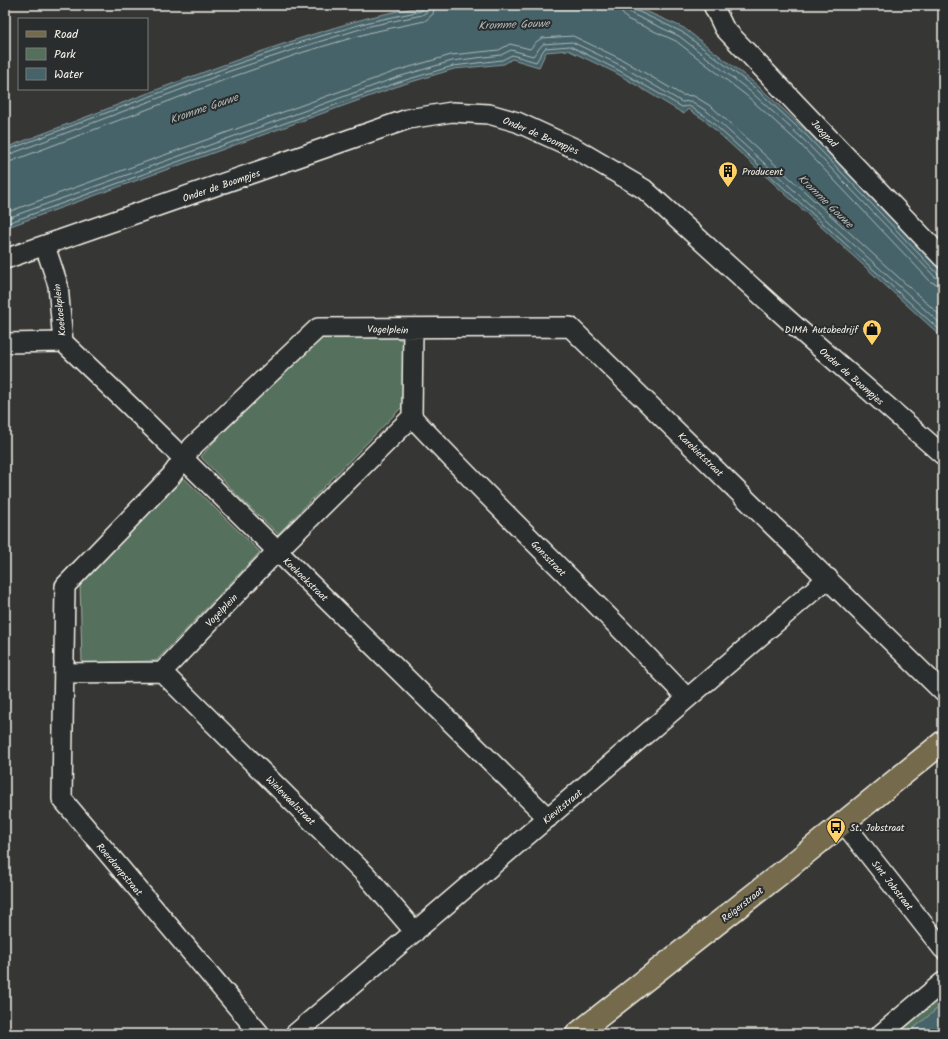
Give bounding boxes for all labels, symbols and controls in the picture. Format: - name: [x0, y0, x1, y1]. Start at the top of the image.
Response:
- water label: Kromme Gouwe: [478, 15, 551, 35]
- legend: [18, 18, 148, 90]
- text: Road: [54, 25, 79, 44]
- text: Park: [54, 45, 76, 64]
- text: Water: [54, 65, 84, 84]
- water label: Kromme Gouwe: [168, 88, 242, 129]
- street label: Onder de Boompjes: [500, 113, 582, 159]
- street label: Jaagpad: [807, 116, 842, 152]
- building icon: Producent: [717, 160, 739, 188]
- place label: Producent: [742, 164, 783, 180]
- street label: Onder de Boompjes: [180, 165, 263, 207]
- water label: Kromme Gouwe: [793, 170, 858, 234]
- street label: Koekoekplein: [49, 283, 71, 337]
- shop icon: DIMA Autobedrijf: [861, 318, 883, 346]
- street label: Vogelplein: [367, 321, 409, 339]
- place label: DIMA Autobedrijf: [784, 322, 859, 338]
- street label: Onder de Boompjes: [815, 344, 888, 410]
- street label: Karekietstraat: [674, 429, 727, 481]
- street label: Gansstraat: [527, 537, 570, 581]
- street label: Koekoekstraat: [279, 554, 332, 606]
- street label: Vogelplein: [202, 590, 242, 631]
- street label: Wielewaalstraat: [262, 772, 319, 829]
- street label: Kievitstraat: [539, 785, 586, 828]
- bus stop icon: St. Jobstraat: [825, 816, 847, 844]
- place label: St. Jobstraat: [850, 820, 905, 836]
- street label: Roerdompstraat: [92, 840, 146, 900]
- street label: Sint Jobstraat: [867, 857, 917, 914]
- street label: Reigerstraat: [718, 883, 767, 926]

